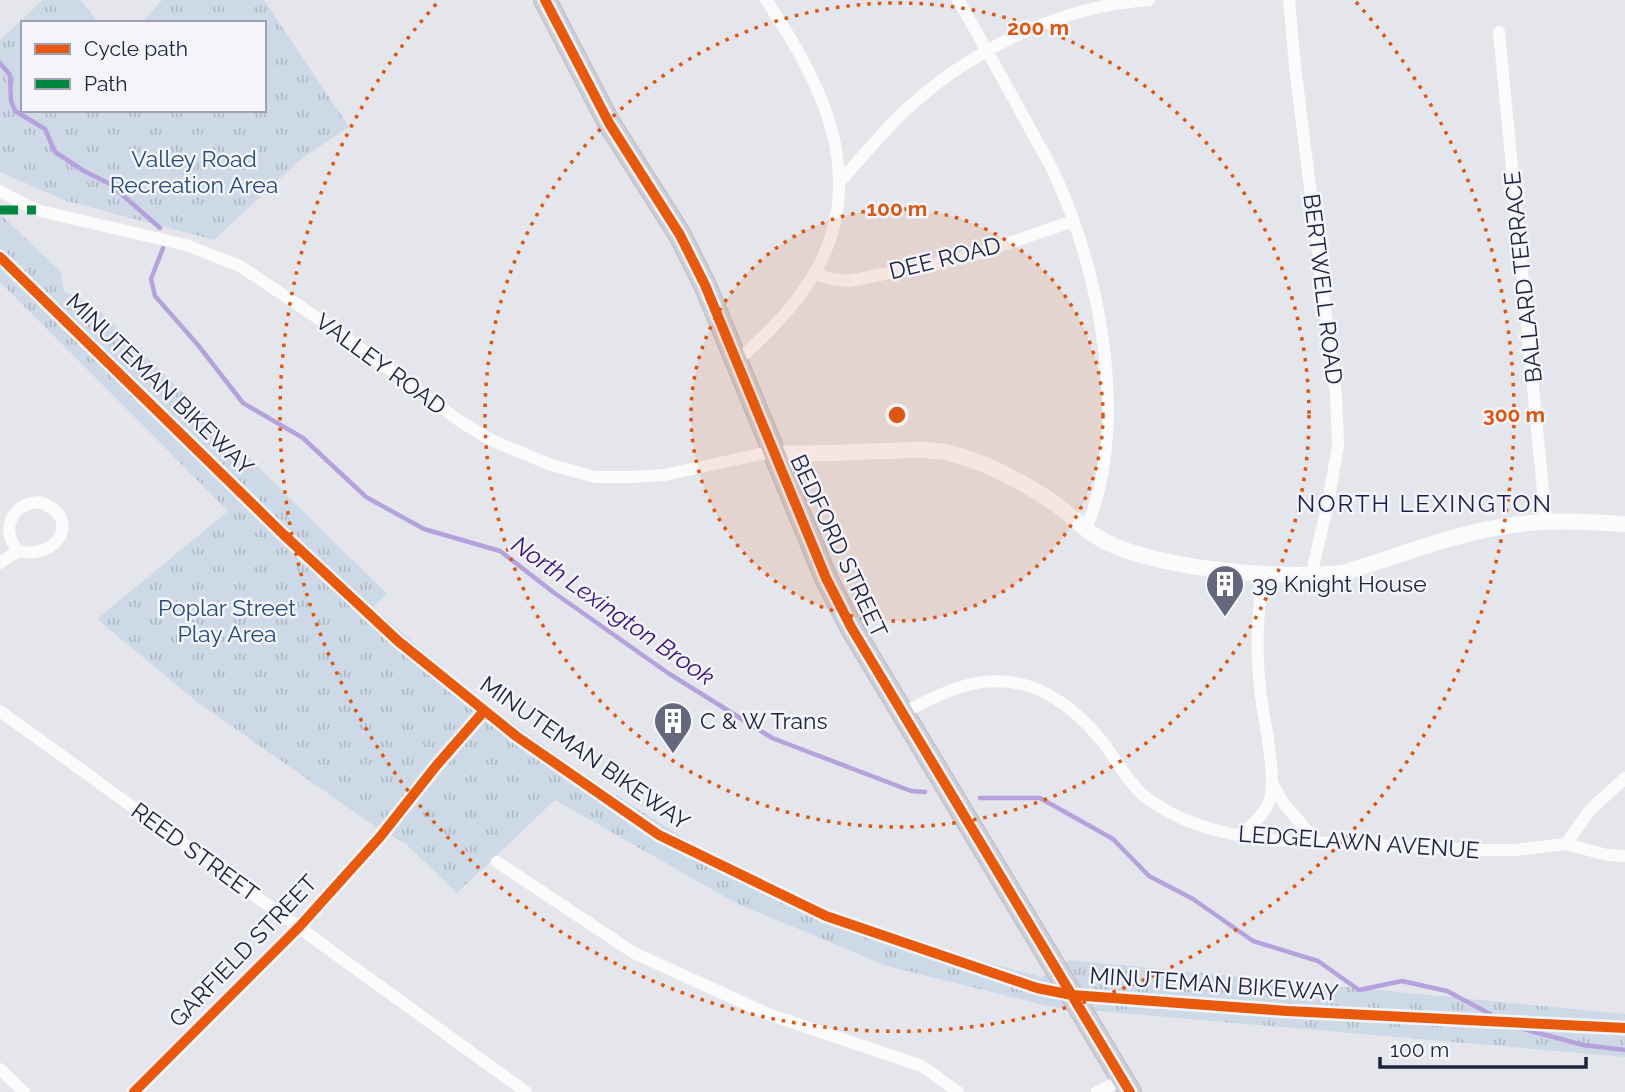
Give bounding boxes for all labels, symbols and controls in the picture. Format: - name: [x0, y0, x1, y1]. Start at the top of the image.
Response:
- text: 200 m: [1007, 15, 1069, 40]
- legend: [21, 21, 266, 112]
- text: Cycle path: [84, 36, 188, 61]
- text: Path: [84, 71, 128, 96]
- park label: Valley Road Recreation Area: [110, 145, 278, 198]
- street label: BALLARD TERRACE: [1498, 170, 1547, 384]
- street label: BERTWELL ROAD: [1298, 192, 1349, 386]
- text: 100 m: [867, 196, 927, 221]
- street label: DEE ROAD: [886, 231, 1003, 284]
- street label: MINUTEMAN BIKEWAY: [61, 287, 260, 480]
- street label: VALLEY ROAD: [311, 307, 452, 420]
- text: 300 m: [1483, 402, 1545, 427]
- centre of rings: [885, 403, 909, 427]
- street label: BEDFORD STREET: [785, 450, 894, 642]
- district label: NORTH LEXINGTON: [1297, 489, 1553, 518]
- water label: North Lexington Brook: [506, 530, 720, 692]
- building icon: 39 Knight House: [1204, 563, 1246, 618]
- place label: 39 Knight House: [1252, 570, 1427, 597]
- park label: Poplar Street Play Area: [158, 594, 296, 647]
- street label: MINUTEMAN BIKEWAY: [475, 670, 695, 835]
- building icon: C & W Trans: [652, 700, 694, 755]
- place label: C & W Trans: [700, 707, 828, 734]
- street label: REED STREET: [127, 796, 264, 907]
- street label: LEDGELAWN AVENUE: [1237, 820, 1481, 863]
- street label: GARFIELD STREET: [163, 869, 322, 1032]
- street label: MINUTEMAN BIKEWAY: [1089, 961, 1339, 1006]
- scale bar: [1380, 1026, 1586, 1070]
- text: 100 m: [1390, 1037, 1449, 1062]

